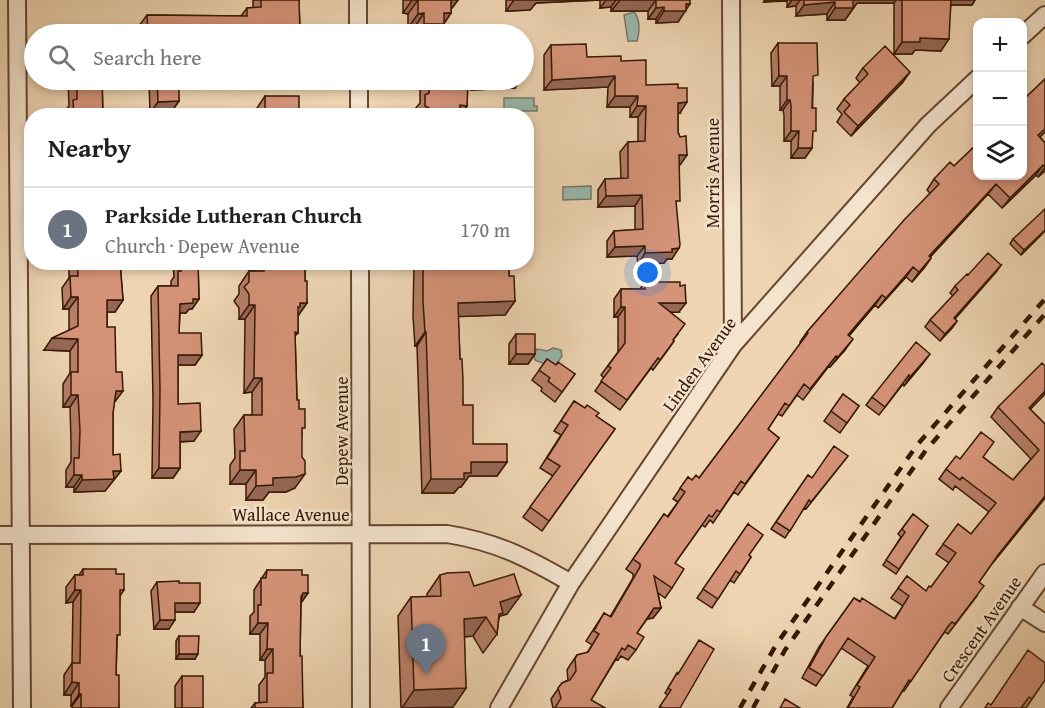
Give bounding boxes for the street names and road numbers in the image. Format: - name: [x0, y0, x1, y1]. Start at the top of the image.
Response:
- street label: Morris Avenue: [699, 118, 726, 228]
- street label: Linden Avenue: [655, 311, 743, 417]
- street label: Depew Avenue: [328, 376, 355, 486]
- street label: Wallace Avenue: [232, 501, 350, 528]
- street label: Crescent Avenue: [934, 570, 1028, 688]

